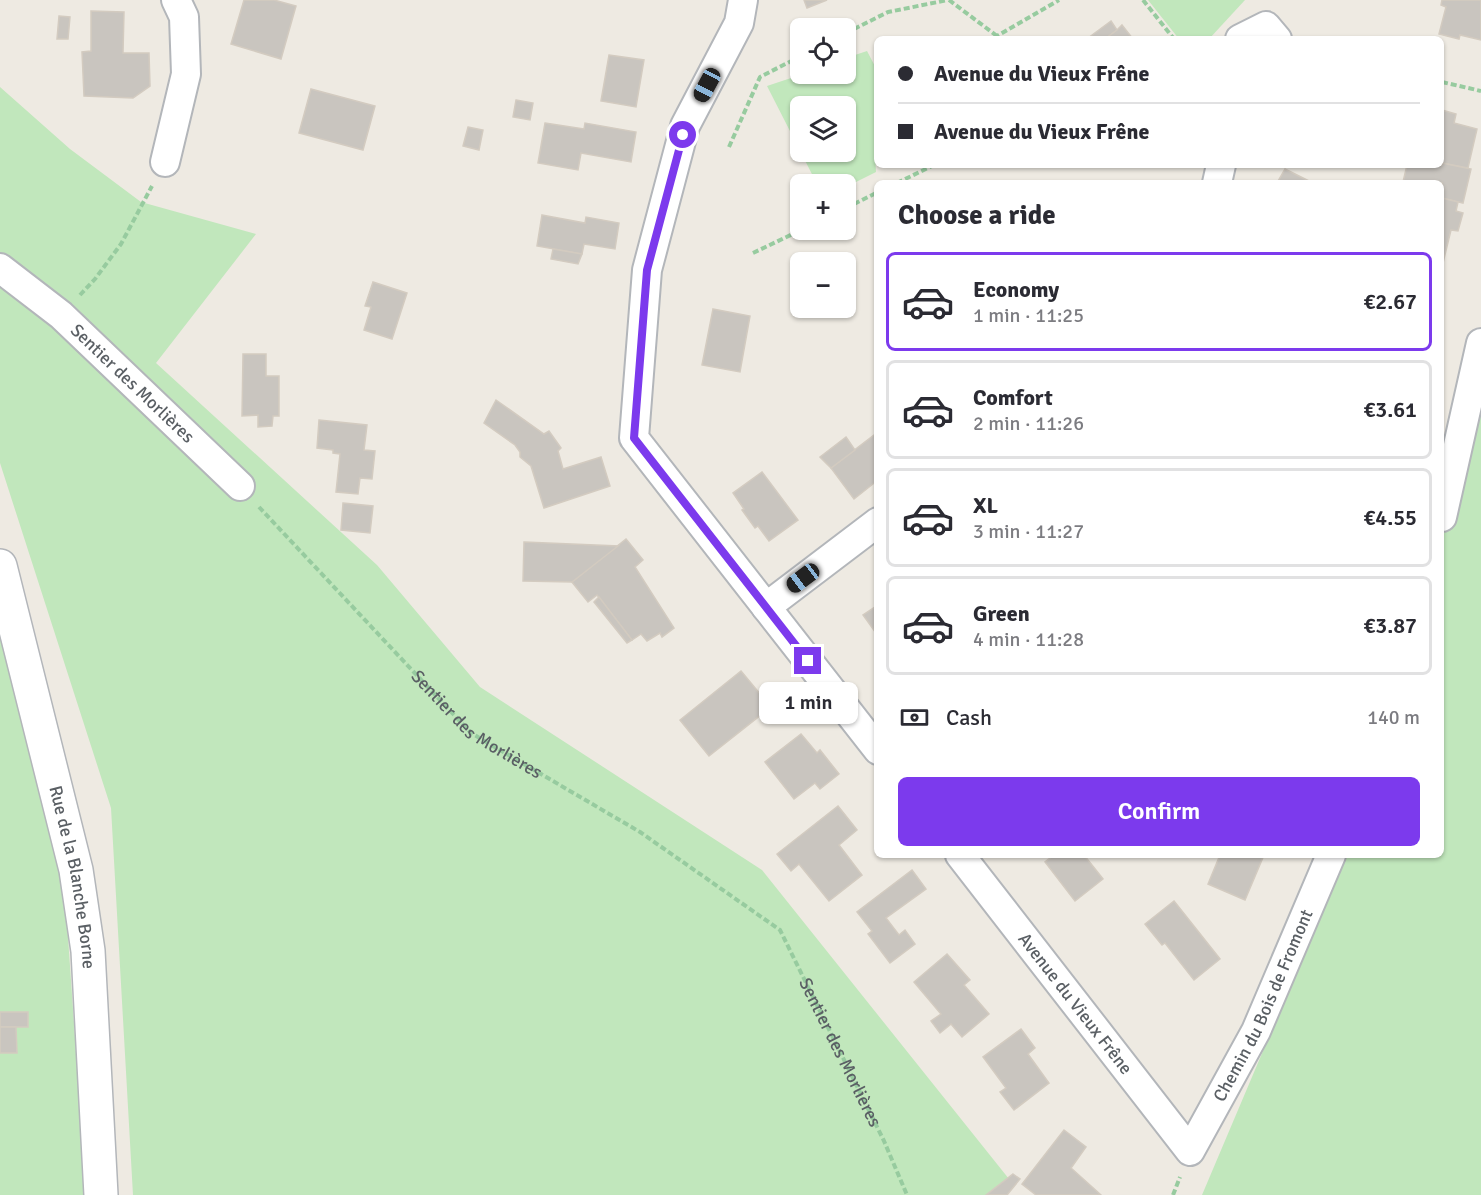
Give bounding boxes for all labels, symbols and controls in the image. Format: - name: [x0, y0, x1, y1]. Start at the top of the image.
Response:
- map controls: [790, 18, 856, 318]
- button: locate: [790, 18, 856, 84]
- text: Avenue du Vieux Frêne: [934, 60, 1149, 87]
- car: [691, 65, 723, 105]
- button: layers: [790, 96, 856, 162]
- text: Avenue du Vieux Frêne: [934, 118, 1149, 145]
- route start: [669, 121, 696, 148]
- button: +: [790, 174, 856, 240]
- text: Choose a ride: [898, 199, 1056, 232]
- button: −: [790, 252, 856, 318]
- icon: car: [901, 275, 955, 329]
- text: Economy: [973, 276, 1059, 303]
- text: €2.67: [1363, 288, 1417, 315]
- text: 1 min · 11:25: [973, 303, 1084, 328]
- street label: Sentier des Morlières: [66, 319, 199, 448]
- icon: car: [901, 383, 955, 437]
- text: Comfort: [973, 384, 1053, 411]
- text: €3.61: [1363, 396, 1417, 423]
- text: 2 min · 11:26: [973, 411, 1084, 436]
- icon: car: [901, 491, 955, 545]
- text: XL: [973, 492, 998, 519]
- text: €4.55: [1363, 504, 1417, 531]
- text: 3 min · 11:27: [973, 519, 1084, 544]
- car: [783, 560, 823, 596]
- icon: car: [901, 599, 955, 653]
- text: Green: [973, 600, 1030, 627]
- text: €3.87: [1363, 612, 1417, 639]
- text: 4 min · 11:28: [973, 627, 1084, 652]
- route end: [794, 647, 821, 674]
- street label: Sentier des Morlières: [407, 665, 546, 783]
- callout: 1 min: [758, 682, 858, 724]
- text: 1 min: [785, 690, 832, 715]
- icon: cash: [898, 701, 931, 734]
- text: Cash: [946, 704, 992, 731]
- text: 140 m: [1367, 705, 1420, 730]
- button: Confirm: [898, 777, 1420, 846]
- street label: Rue de la Blanche Borne: [44, 783, 100, 970]
- street label: Chemin du Bois de Fromont: [1208, 906, 1318, 1105]
- street label: Avenue du Vieux Frêne: [1014, 928, 1137, 1079]
- street label: Sentier des Morlières: [794, 974, 886, 1130]

